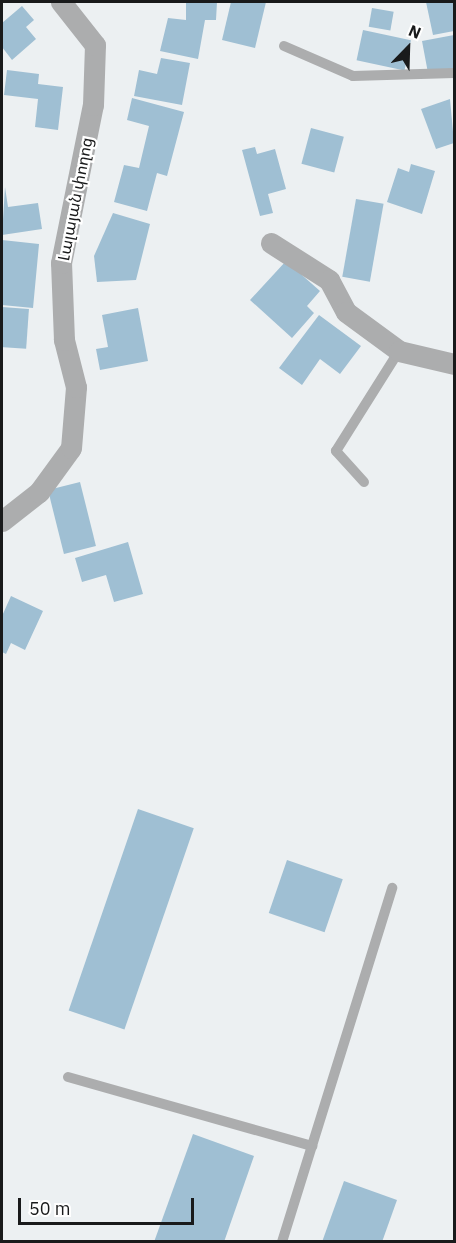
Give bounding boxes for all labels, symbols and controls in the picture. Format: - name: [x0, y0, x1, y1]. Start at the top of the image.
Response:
- north arrow: [378, 18, 438, 78]
- text: N: [406, 20, 424, 43]
- street label: Լալայան փողոց: [54, 136, 96, 262]
- scale bar: [21, 1186, 196, 1224]
- text: 50 m: [29, 1197, 71, 1220]

